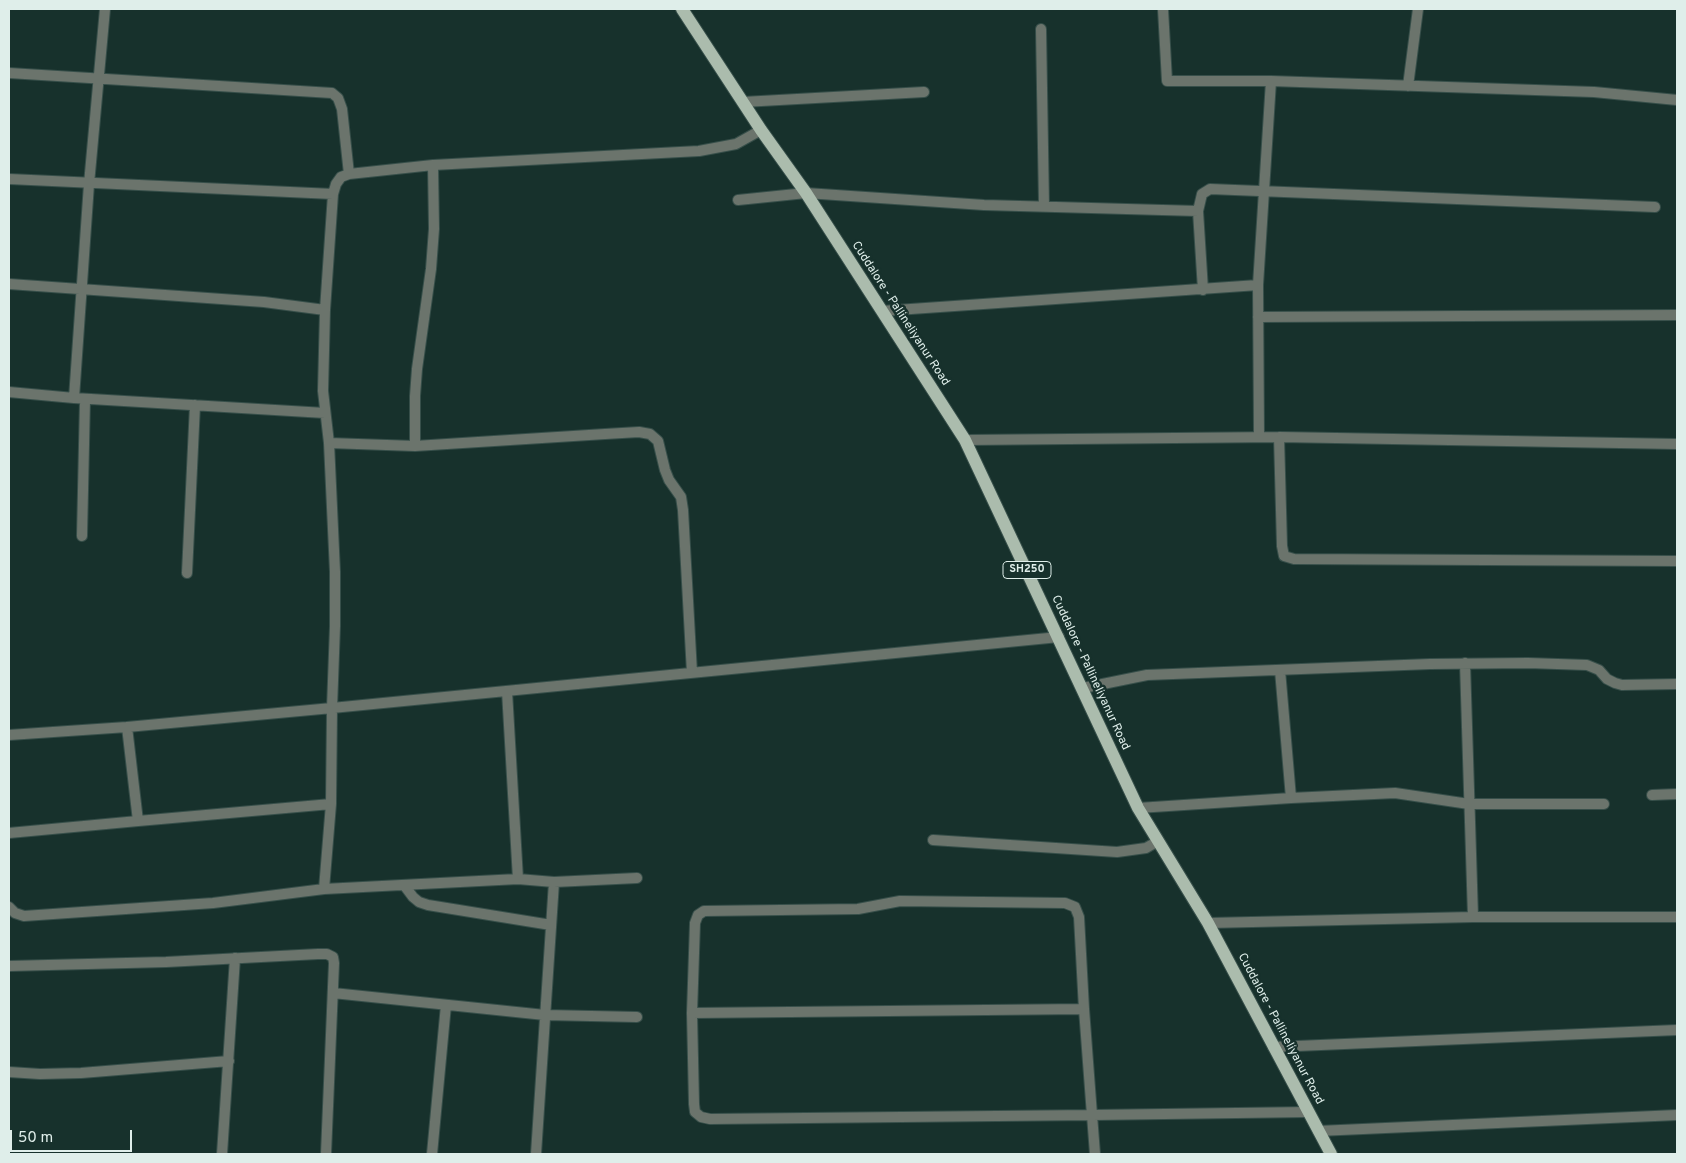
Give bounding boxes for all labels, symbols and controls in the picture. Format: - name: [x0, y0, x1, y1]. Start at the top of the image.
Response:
- street label: Cuddalore - Pallineliyanur Road: [848, 239, 952, 389]
- road number: SH250: [1003, 562, 1051, 578]
- street label: Cuddalore - Pallineliyanur Road: [1048, 593, 1132, 753]
- street label: Cuddalore - Pallineliyanur Road: [1234, 951, 1326, 1107]
- scale bar: [12, 1120, 135, 1152]
- text: 50 m: [18, 1129, 53, 1148]

